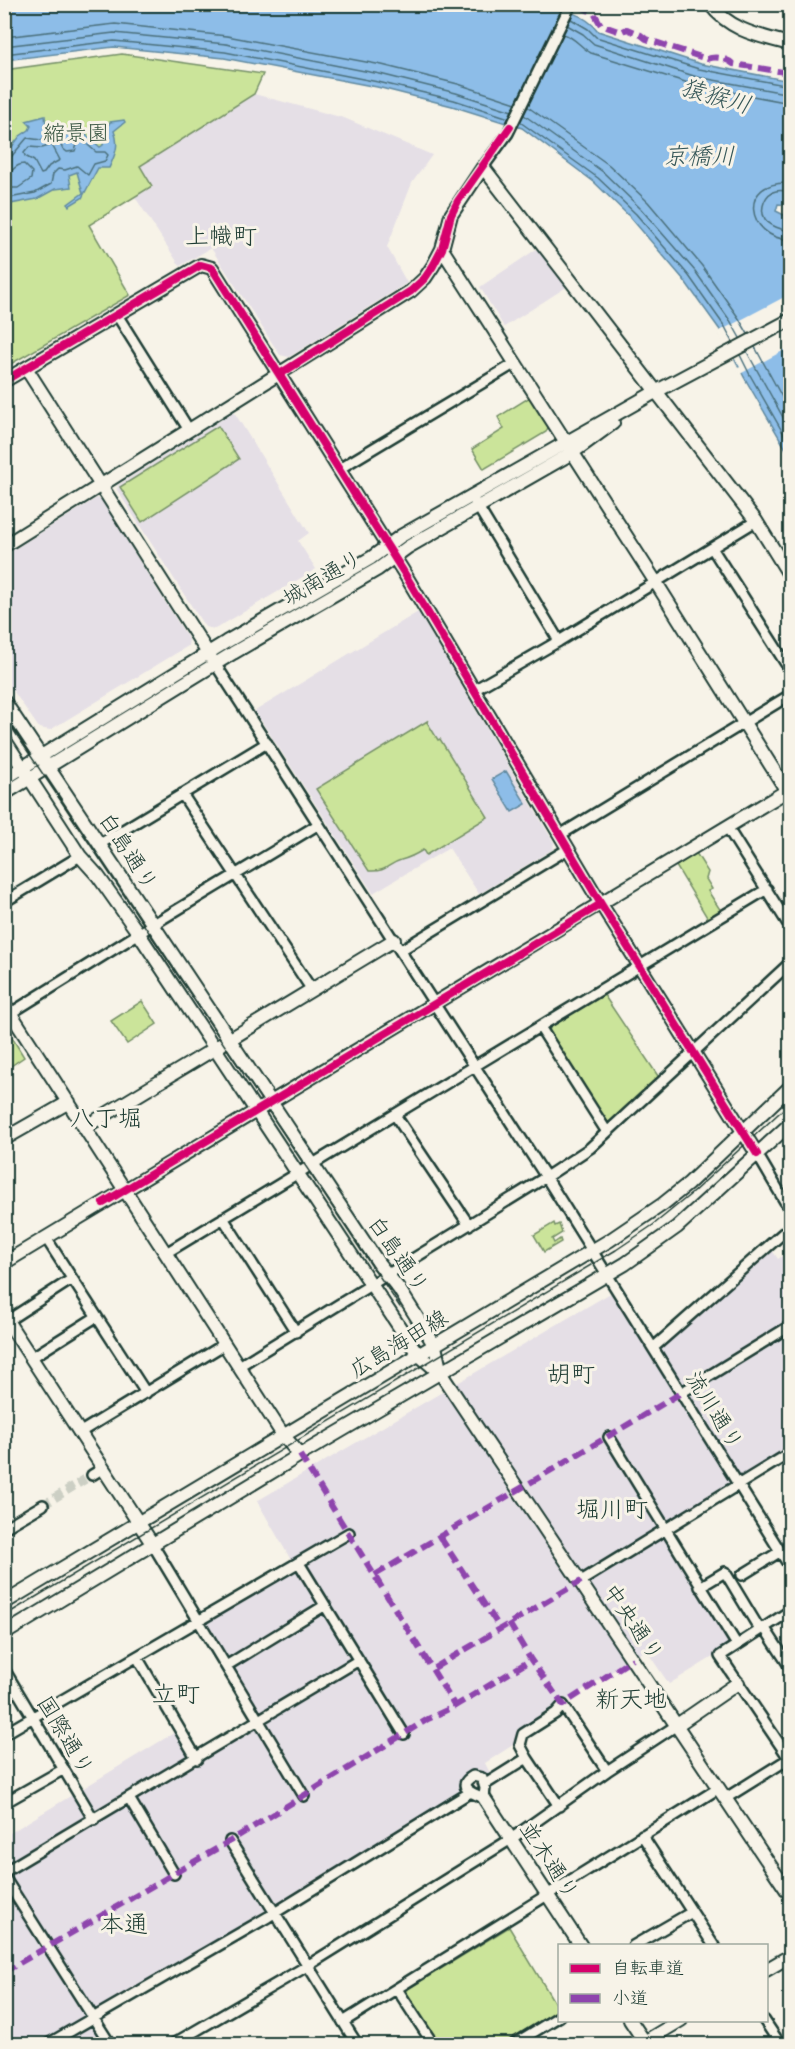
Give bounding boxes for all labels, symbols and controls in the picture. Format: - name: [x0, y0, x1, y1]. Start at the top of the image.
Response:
- water label: 猿猴川: [676, 66, 756, 126]
- park label: 縮景園: [43, 113, 109, 152]
- water label: 京橋川: [663, 135, 735, 177]
- district label: 上幟町: [185, 215, 257, 257]
- street label: 城南通り: [274, 539, 370, 616]
- street label: 白島通り: [88, 804, 169, 899]
- district label: 八丁堀: [70, 1097, 142, 1139]
- street label: 白島通り: [357, 1207, 440, 1302]
- street label: 広島海田線: [341, 1298, 455, 1388]
- district label: 胡町: [547, 1353, 595, 1395]
- street label: 流川通り: [675, 1363, 754, 1458]
- district label: 堀川町: [576, 1488, 648, 1530]
- street label: 中央通り: [593, 1575, 674, 1670]
- district label: 立町: [152, 1673, 200, 1715]
- district label: 新天地: [595, 1678, 667, 1720]
- street label: 国際通り: [26, 1687, 105, 1783]
- street label: 並木通り: [509, 1813, 590, 1908]
- district label: 本通: [100, 1903, 148, 1945]
- legend: [558, 1944, 768, 2022]
- text: 自転車道: [612, 1952, 684, 1984]
- text: 小道: [612, 1982, 648, 2014]

